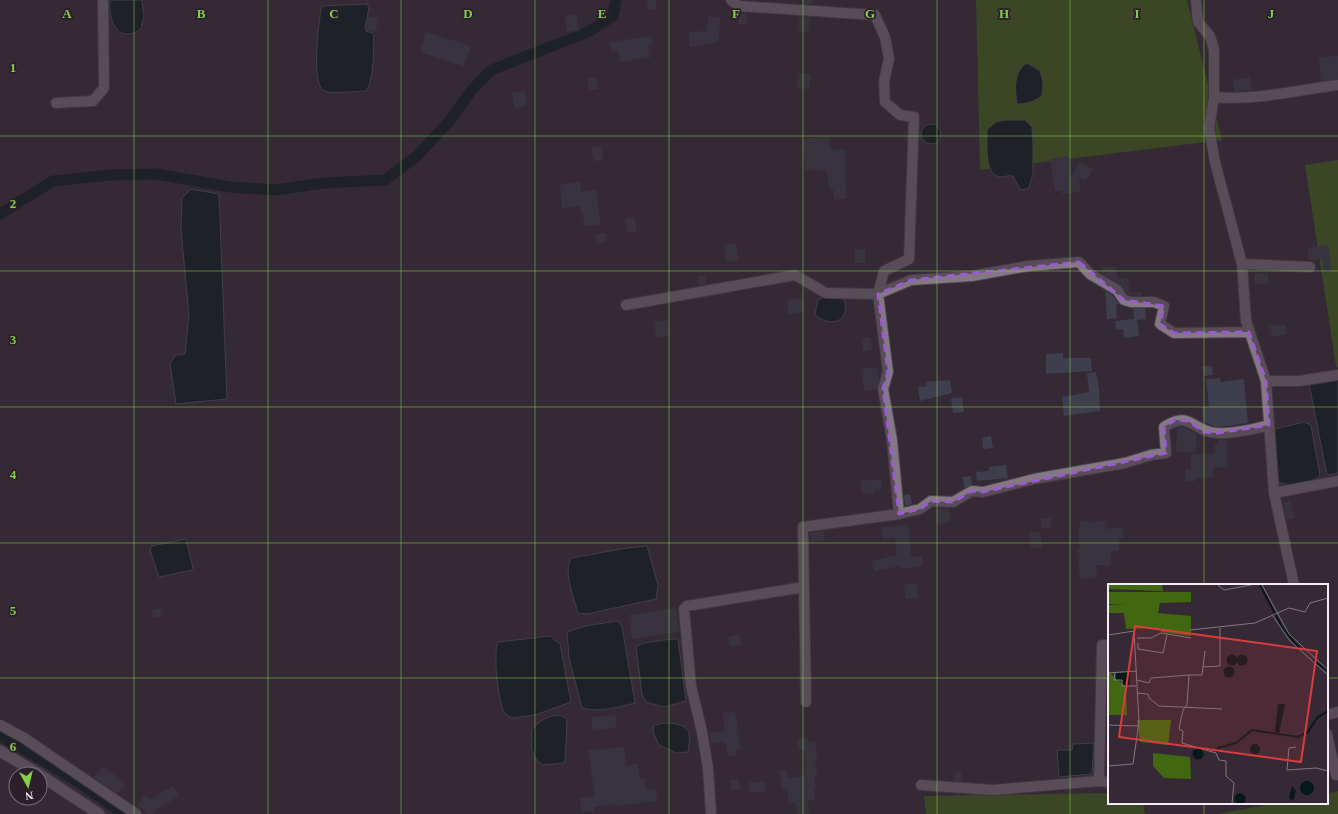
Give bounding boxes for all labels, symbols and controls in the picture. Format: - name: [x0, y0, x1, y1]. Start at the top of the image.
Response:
- text: A: [62, 6, 72, 21]
- text: B: [197, 6, 206, 21]
- text: C: [329, 6, 339, 21]
- text: D: [463, 6, 473, 21]
- text: E: [598, 6, 606, 21]
- text: F: [732, 6, 740, 21]
- text: G: [865, 6, 875, 21]
- text: H: [999, 6, 1009, 21]
- text: I: [1134, 6, 1140, 21]
- text: J: [1268, 6, 1275, 21]
- text: 1: [10, 60, 16, 75]
- text: 2: [10, 196, 16, 211]
- text: 3: [10, 332, 17, 347]
- text: 4: [10, 467, 17, 482]
- inset map: [1108, 584, 1328, 804]
- text: 5: [10, 603, 17, 618]
- text: 6: [10, 739, 17, 754]
- north arrow: [8, 766, 48, 806]
- text: N: [25, 789, 34, 802]

